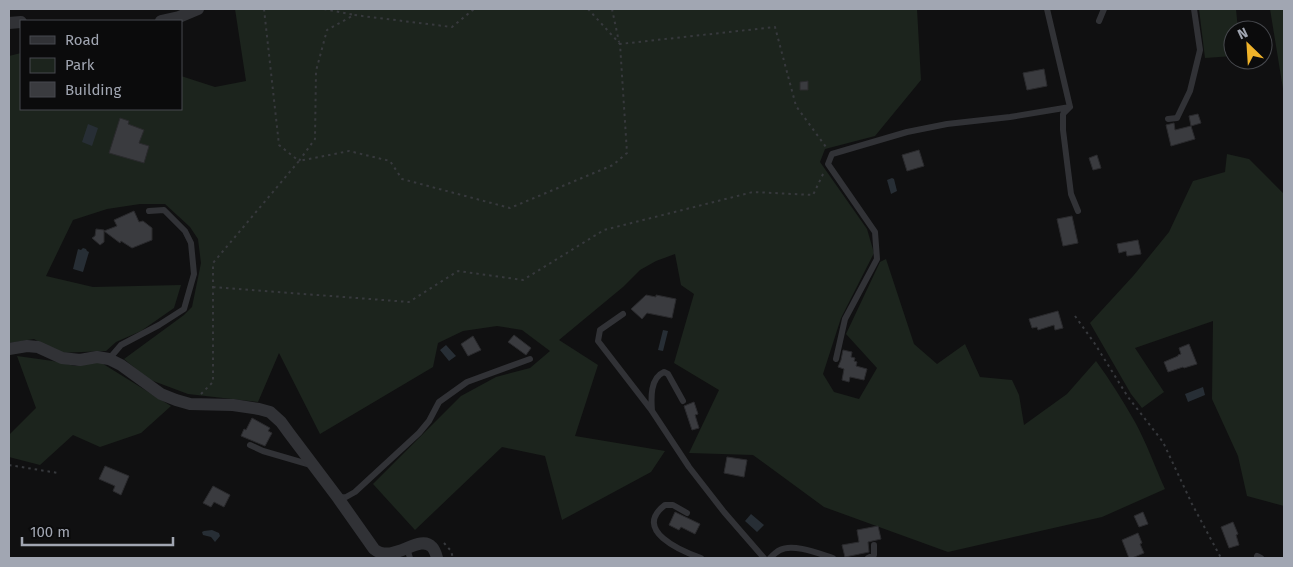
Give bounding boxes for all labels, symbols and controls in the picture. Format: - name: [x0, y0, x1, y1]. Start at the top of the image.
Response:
- legend: [20, 20, 182, 110]
- north arrow: [1223, 20, 1273, 70]
- text: N: [1235, 24, 1251, 43]
- text: Road: [65, 31, 100, 49]
- text: Park: [65, 56, 95, 74]
- text: Building: [65, 81, 121, 99]
- scale bar: [22, 514, 174, 546]
- text: 100 m: [30, 523, 70, 541]

